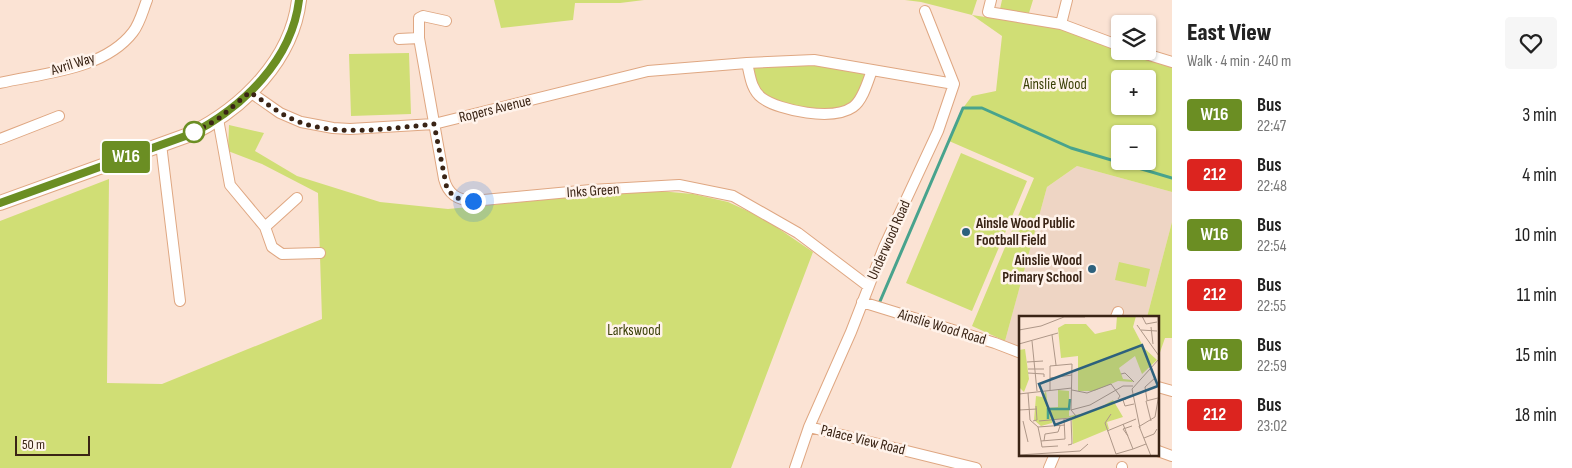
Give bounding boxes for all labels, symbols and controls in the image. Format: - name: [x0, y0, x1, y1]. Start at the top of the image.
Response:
- map controls: [1111, 15, 1156, 170]
- button: layers: [1111, 15, 1156, 60]
- button: heart: [1505, 17, 1557, 69]
- text: East View: [1187, 18, 1272, 47]
- street label: Avril Way: [48, 48, 98, 80]
- text: Walk · 4 min · 240 m: [1187, 52, 1291, 71]
- button: +: [1111, 70, 1156, 115]
- park label: Ainslie Wood: [1022, 75, 1087, 94]
- street label: Ropers Avenue: [457, 91, 533, 127]
- text: Bus: [1257, 94, 1282, 117]
- text: W16: [1200, 104, 1229, 125]
- text: 3 min: [1522, 104, 1557, 127]
- text: 22:47: [1257, 117, 1286, 136]
- unlabelled marker: [183, 121, 205, 143]
- button: −: [1111, 125, 1156, 170]
- line badge: W16: [97, 141, 155, 173]
- text: W16: [112, 146, 140, 167]
- text: Bus: [1257, 154, 1282, 177]
- text: 212: [1203, 164, 1226, 185]
- text: 4 min: [1522, 164, 1557, 187]
- text: 22:48: [1257, 177, 1287, 196]
- street label: Inks Green: [566, 180, 620, 202]
- your location: [461, 189, 486, 214]
- street label: Underwood Road: [863, 197, 915, 283]
- place label: Ainsle Wood Public Football Field: [975, 214, 1075, 250]
- text: Bus: [1257, 214, 1282, 237]
- text: W16: [1200, 224, 1229, 245]
- text: 10 min: [1515, 224, 1557, 247]
- marker: Ainsle Wood Public Football Field: [960, 226, 972, 238]
- text: 22:54: [1257, 237, 1286, 256]
- place label: Ainslie Wood Primary School: [1002, 251, 1082, 287]
- marker: Ainslie Wood Primary School: [1086, 263, 1098, 275]
- text: Bus: [1257, 274, 1282, 297]
- text: 212: [1203, 284, 1226, 305]
- text: 11 min: [1517, 284, 1557, 307]
- text: 22:55: [1257, 297, 1286, 316]
- street label: Ainslie Wood Road: [895, 304, 988, 349]
- inset map: [1019, 316, 1160, 456]
- park label: Larkswood: [607, 321, 661, 340]
- text: Bus: [1257, 334, 1282, 357]
- text: W16: [1200, 344, 1229, 365]
- text: 15 min: [1516, 344, 1557, 367]
- text: 22:59: [1257, 357, 1287, 376]
- text: Bus: [1257, 394, 1282, 417]
- text: 212: [1203, 404, 1226, 425]
- text: 18 min: [1515, 404, 1557, 427]
- text: 23:02: [1257, 417, 1287, 436]
- street label: Palace View Road: [819, 420, 907, 460]
- scale bar: [15, 433, 90, 456]
- text: 50 m: [22, 436, 45, 453]

